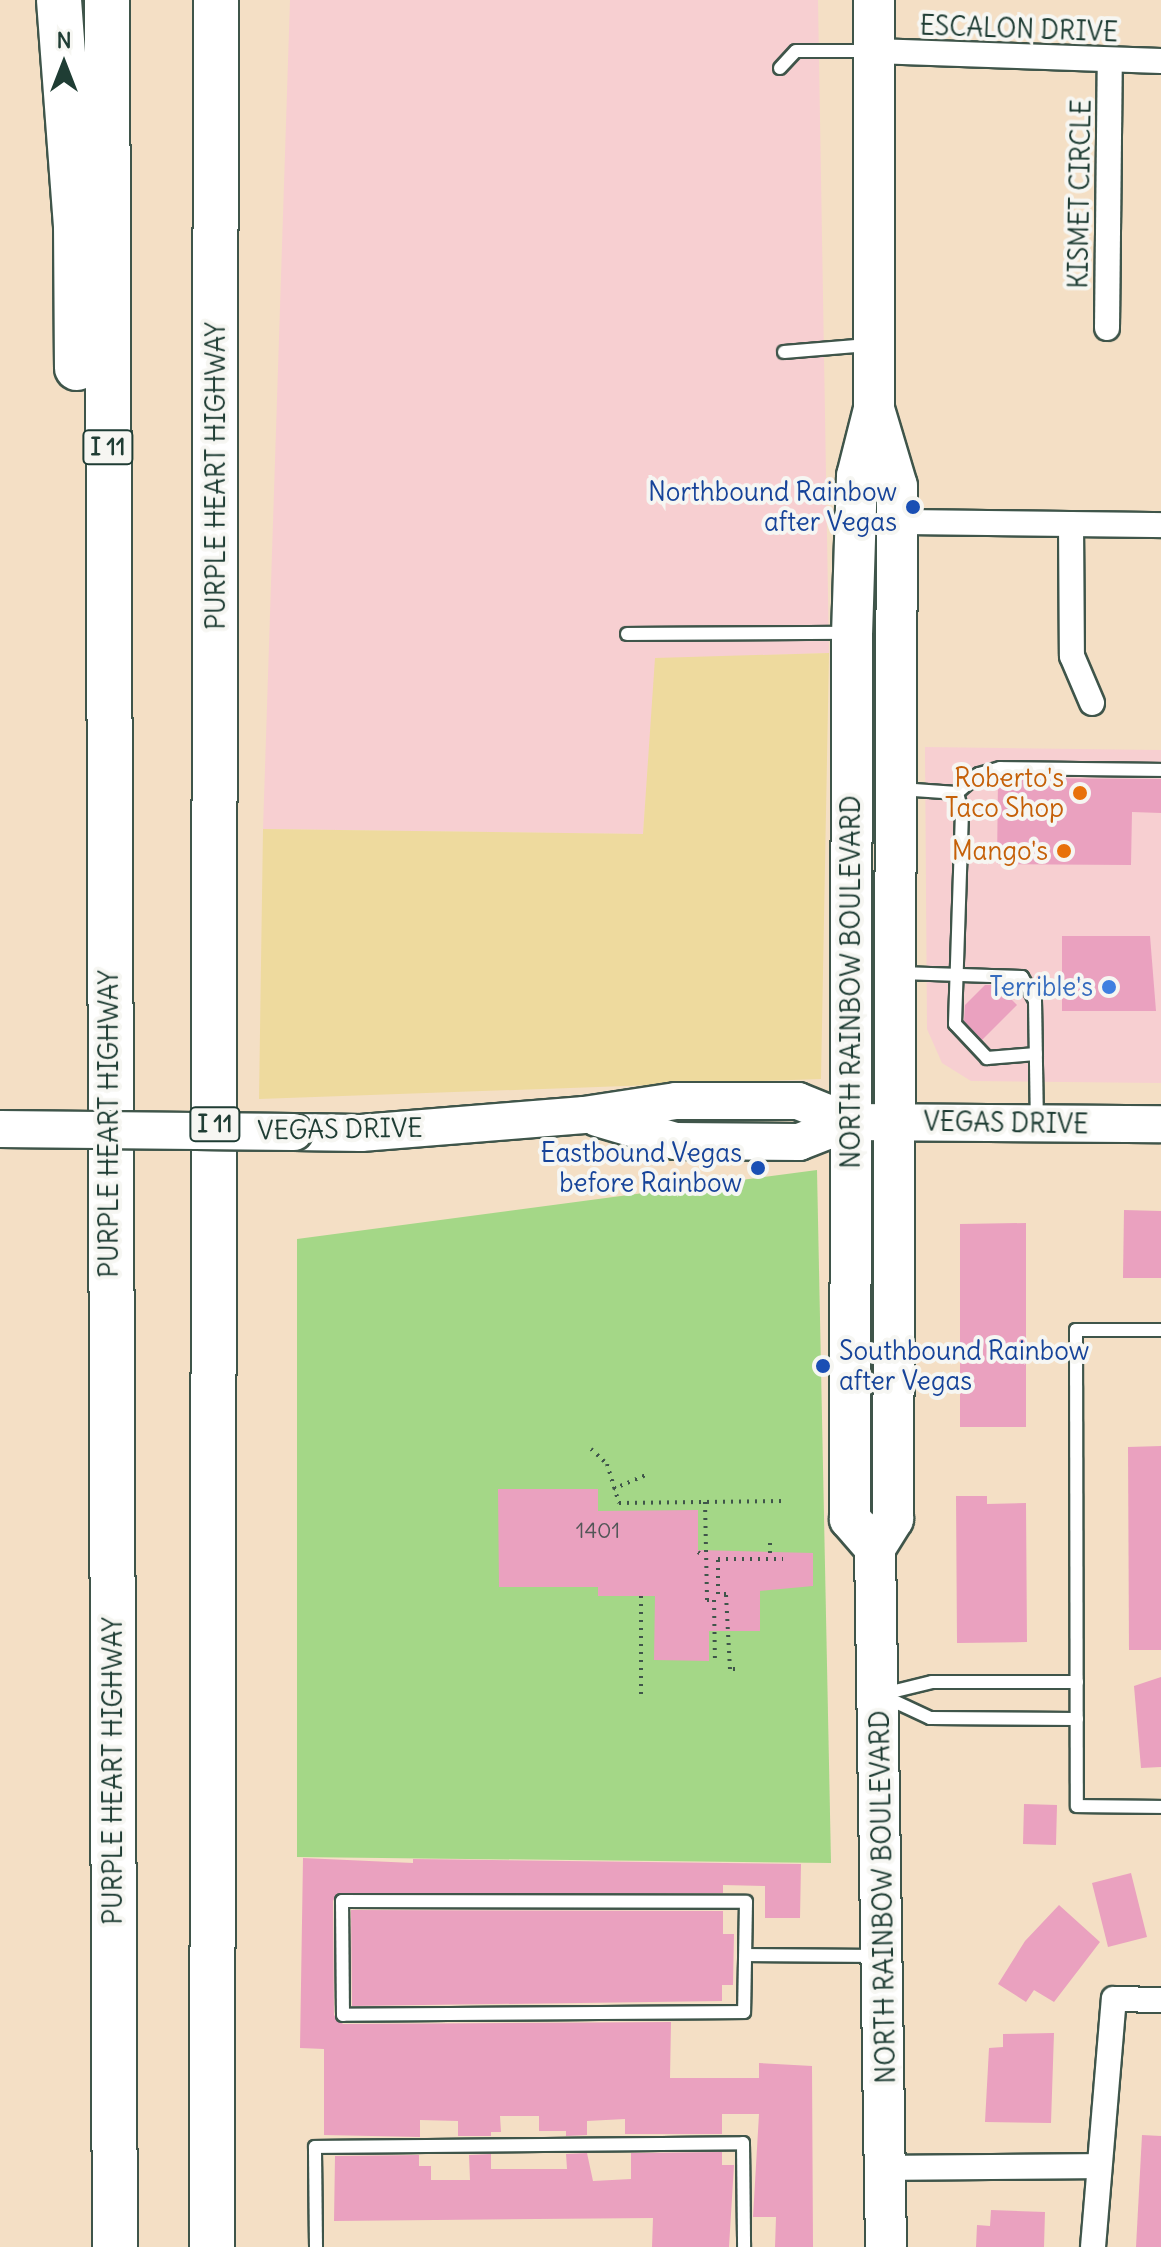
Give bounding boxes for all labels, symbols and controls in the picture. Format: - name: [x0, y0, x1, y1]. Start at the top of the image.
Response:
- street label: ESCALON DRIVE: [919, 10, 1119, 48]
- north arrow: [24, 24, 104, 104]
- text: N: [56, 26, 72, 54]
- street label: KISMET CIRCLE: [1063, 99, 1097, 289]
- street label: PURPLE HEART HIGHWAY: [200, 322, 232, 630]
- road number: I 11: [82, 427, 134, 467]
- place label: Northbound Rainbow after Vegas: [648, 476, 897, 538]
- marker: Northbound Rainbow after Vegas: [904, 498, 922, 516]
- place label: Roberto's Taco Shop: [945, 762, 1064, 824]
- marker: Roberto's Taco Shop: [1071, 784, 1089, 802]
- street label: NORTH RAINBOW BOULEVARD: [835, 795, 867, 1169]
- place label: Mango's: [952, 835, 1048, 867]
- marker: Mango's: [1055, 842, 1073, 860]
- street label: PURPLE HEART HIGHWAY: [93, 970, 125, 1278]
- place label: Terrible's: [989, 971, 1093, 1003]
- marker: Terrible's: [1100, 978, 1118, 996]
- road number: I 11: [189, 1104, 241, 1144]
- street label: VEGAS DRIVE: [923, 1106, 1089, 1140]
- street label: VEGAS DRIVE: [257, 1112, 423, 1146]
- place label: Eastbound Vegas before Rainbow: [541, 1137, 742, 1198]
- marker: Eastbound Vegas before Rainbow: [749, 1159, 767, 1177]
- place label: Southbound Rainbow after Vegas: [839, 1335, 1089, 1396]
- marker: Southbound Rainbow after Vegas: [814, 1357, 832, 1375]
- house number: 1401: [576, 1518, 620, 1544]
- street label: PURPLE HEART HIGHWAY: [97, 1617, 129, 1925]
- street label: NORTH RAINBOW BOULEVARD: [864, 1710, 902, 2084]

